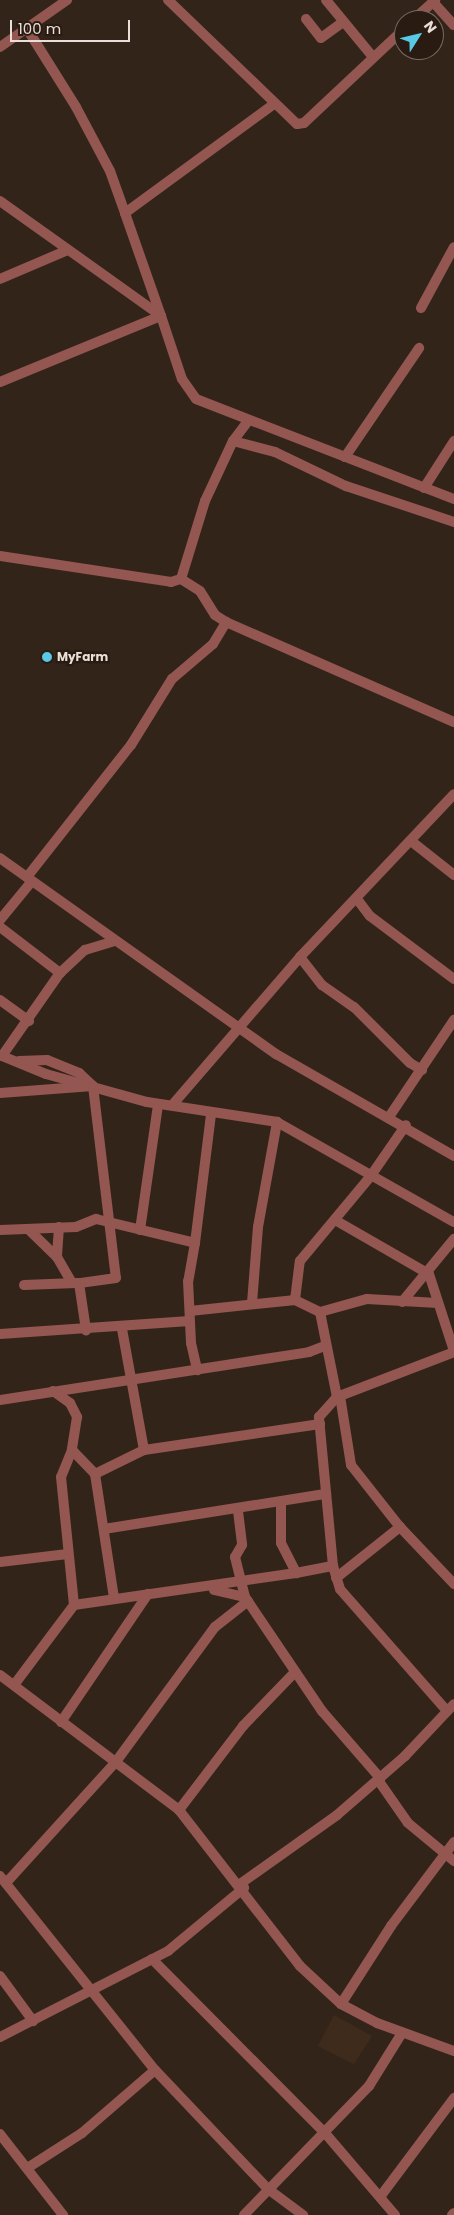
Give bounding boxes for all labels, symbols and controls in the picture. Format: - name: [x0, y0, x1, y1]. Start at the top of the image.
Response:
- scale bar: [12, 10, 132, 42]
- north arrow: [394, 10, 444, 60]
- text: N: [419, 17, 442, 37]
- text: 100 m: [18, 18, 61, 39]
- place label: MyFarm: [57, 650, 108, 664]
- marker: MyFarm: [41, 651, 53, 663]

